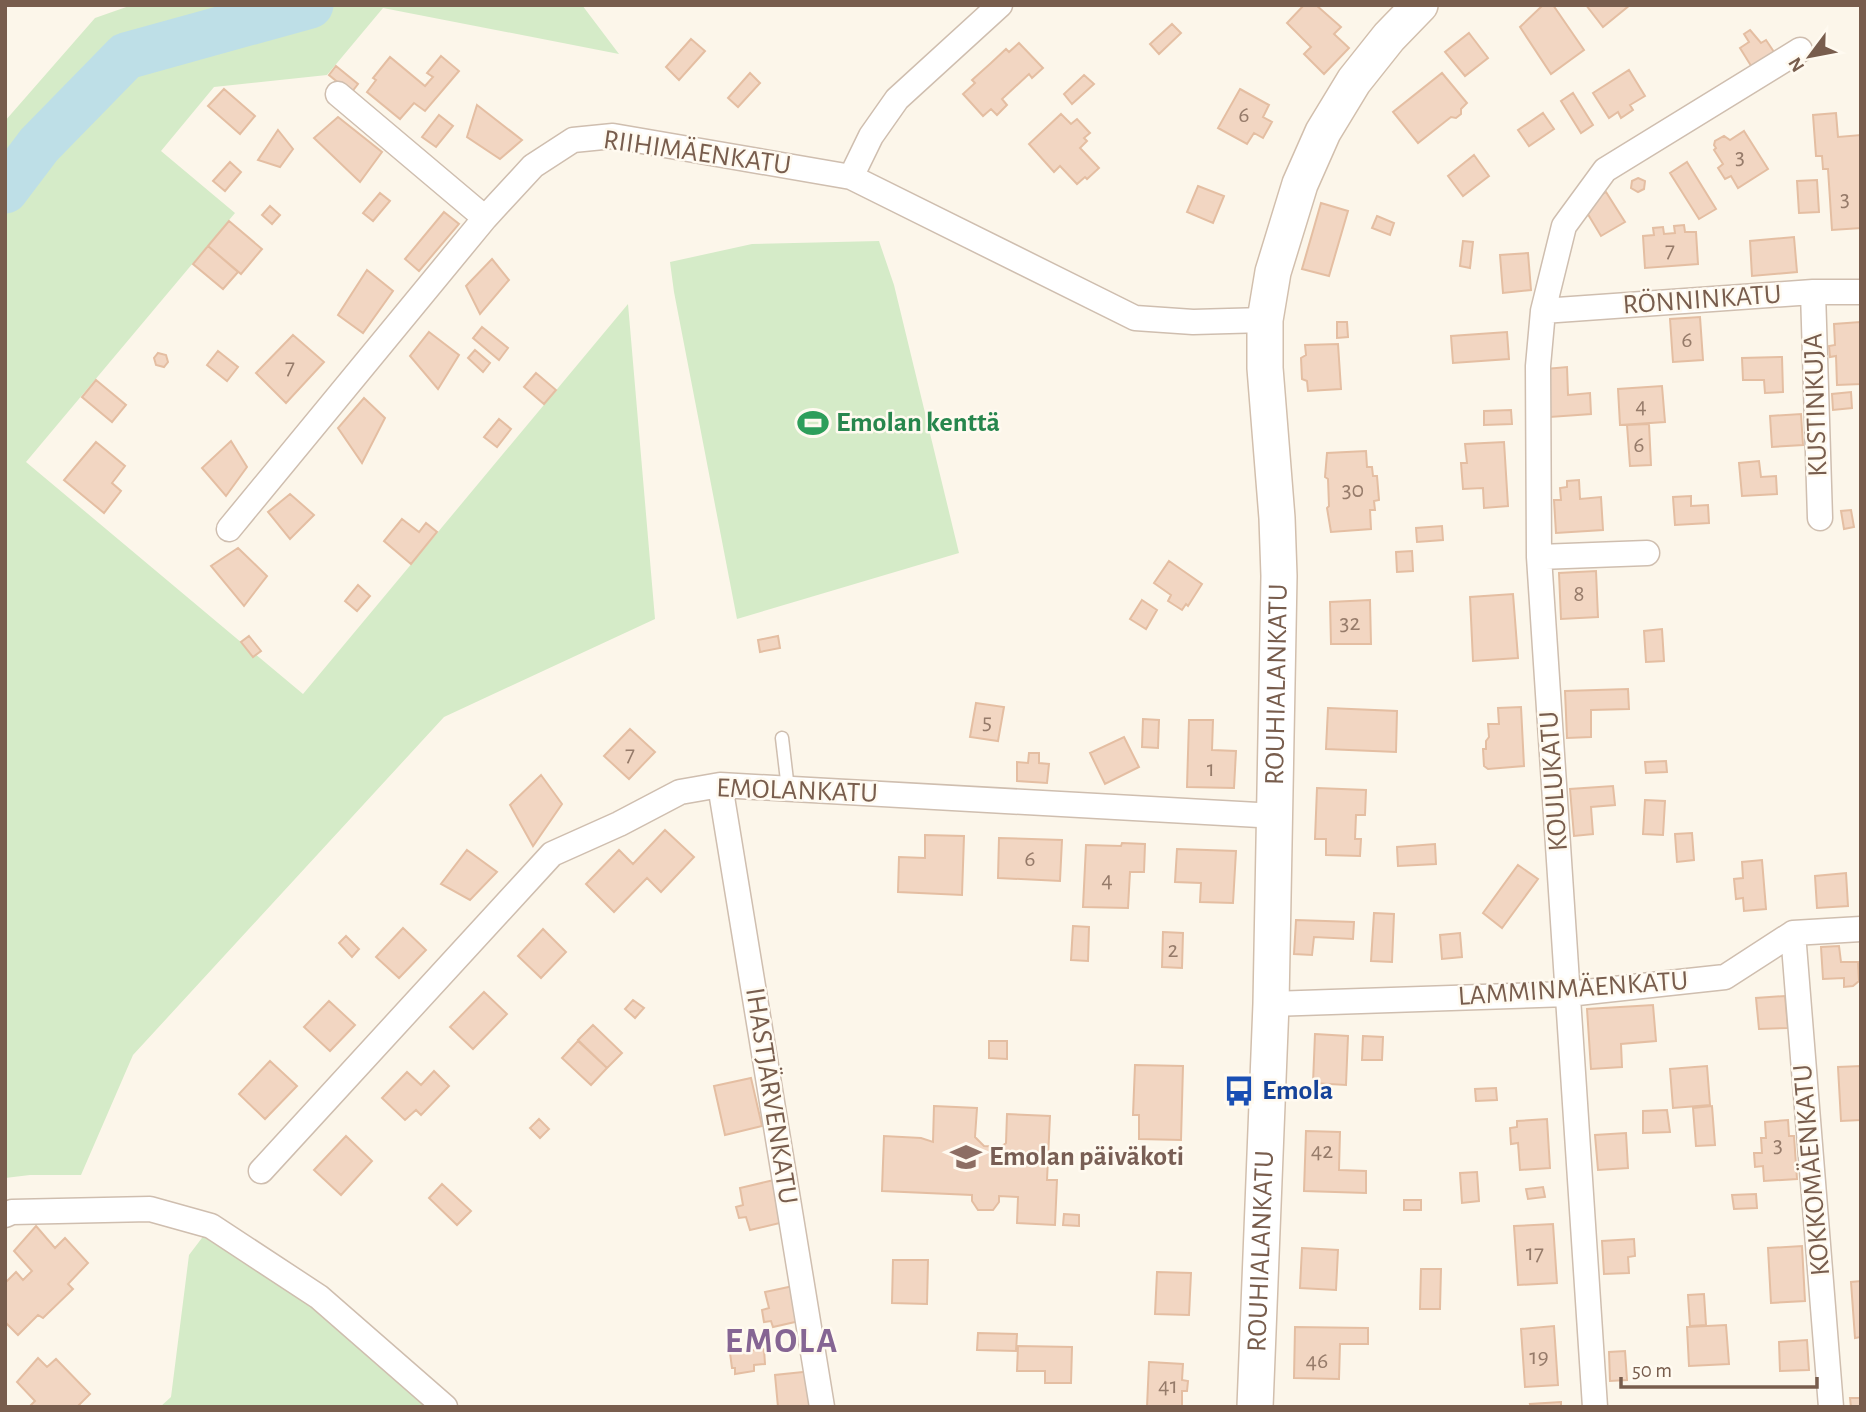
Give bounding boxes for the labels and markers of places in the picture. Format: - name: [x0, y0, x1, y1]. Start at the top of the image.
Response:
- sports icon: Emolan kenttä: [796, 406, 830, 440]
- place label: Emolan kenttä: [836, 409, 1000, 437]
- bus stop icon: Emola: [1222, 1074, 1256, 1108]
- place label: Emola: [1262, 1077, 1333, 1105]
- school or university icon: Emolan päiväkoti: [949, 1140, 983, 1174]
- place label: Emolan päiväkoti: [989, 1143, 1184, 1171]

